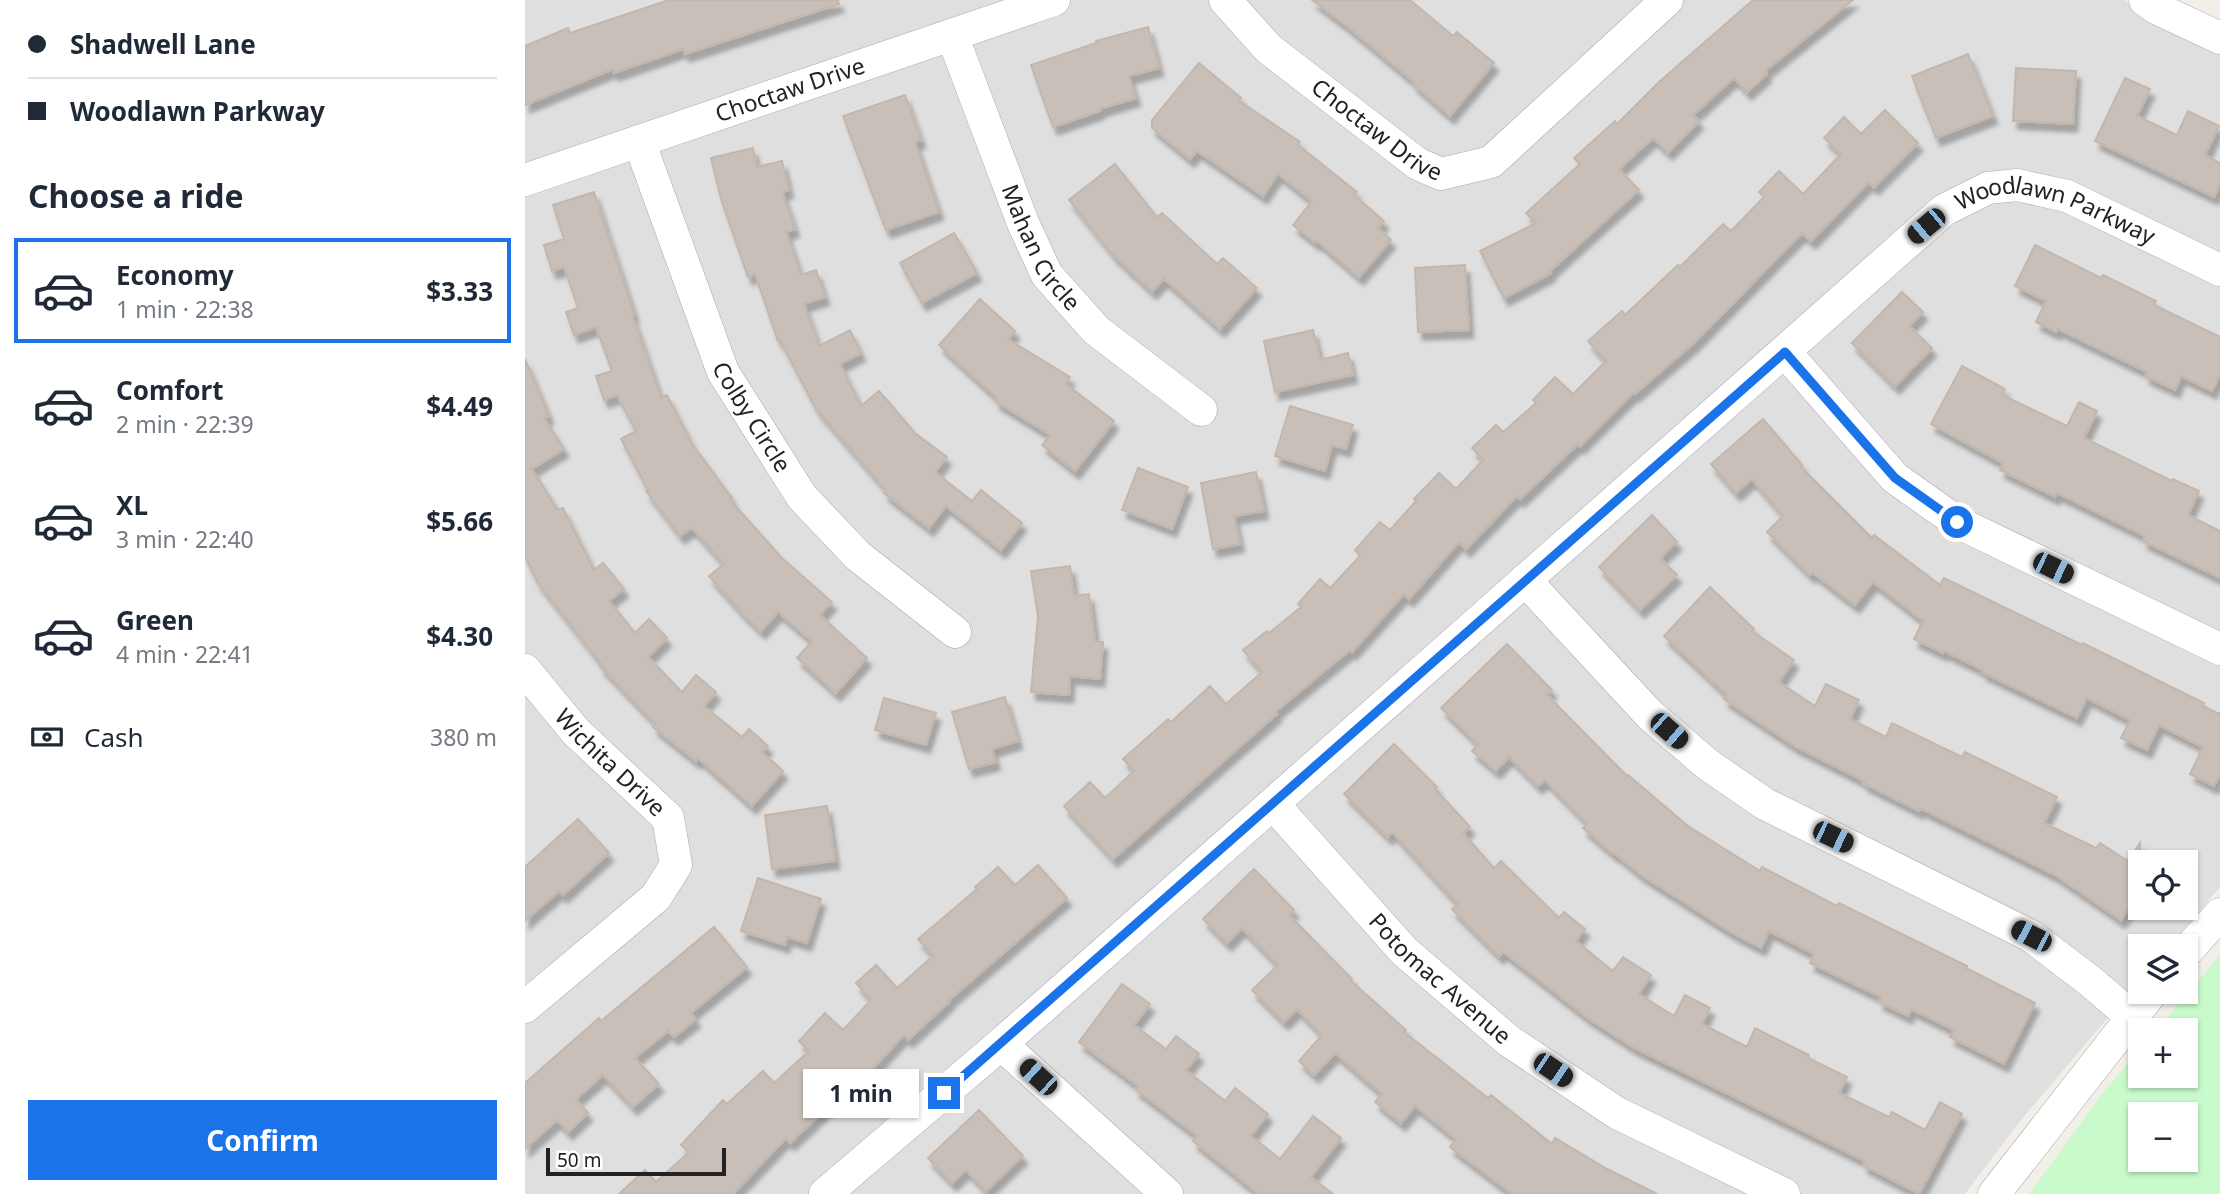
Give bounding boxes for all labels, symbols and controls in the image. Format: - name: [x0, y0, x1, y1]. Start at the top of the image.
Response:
- text: Shadwell Lane: [70, 26, 256, 62]
- street label: Choctaw Drive: [711, 49, 869, 129]
- street label: Choctaw Drive: [1305, 70, 1448, 188]
- text: Woodlawn Parkway: [70, 93, 325, 129]
- street label: Woodlawn Parkway: [1949, 168, 2161, 251]
- text: Choose a ride: [28, 174, 244, 217]
- street label: Mahan Circle: [995, 179, 1088, 317]
- car: [1904, 204, 1949, 248]
- text: Economy: [116, 257, 234, 293]
- icon: car: [32, 259, 95, 322]
- text: $3.33: [426, 273, 493, 309]
- text: 1 min · 22:38: [116, 293, 254, 325]
- street label: Colby Circle: [706, 357, 799, 478]
- text: Comfort: [116, 372, 224, 408]
- icon: car: [32, 374, 95, 437]
- text: $4.49: [426, 388, 493, 424]
- text: 2 min · 22:39: [116, 408, 254, 440]
- text: XL: [116, 487, 148, 523]
- icon: car: [32, 489, 95, 552]
- text: $5.66: [426, 503, 493, 539]
- route start: [1941, 506, 1973, 538]
- text: 3 min · 22:40: [116, 523, 254, 555]
- car: [2030, 549, 2077, 587]
- text: Green: [116, 602, 194, 638]
- icon: car: [32, 604, 95, 667]
- text: $4.30: [426, 618, 493, 654]
- text: 4 min · 22:41: [116, 638, 254, 670]
- street label: Wichita Drive: [548, 701, 673, 823]
- car: [1647, 709, 1692, 753]
- icon: cash: [28, 718, 66, 756]
- text: Cash: [84, 719, 144, 755]
- text: 380 m: [430, 721, 497, 753]
- car: [1810, 818, 1857, 856]
- map controls: [2128, 850, 2198, 1172]
- button: locate: [2128, 850, 2198, 920]
- street label: Potomac Avenue: [1362, 905, 1519, 1051]
- car: [2008, 917, 2055, 955]
- button: layers: [2128, 934, 2198, 1004]
- button: +: [2128, 1018, 2198, 1088]
- car: [1530, 1050, 1577, 1090]
- car: [1016, 1055, 1061, 1099]
- callout: 1 min: [804, 1068, 919, 1118]
- text: 1 min: [829, 1077, 893, 1109]
- route end: [928, 1077, 960, 1109]
- button: Confirm: [28, 1100, 497, 1180]
- button: −: [2128, 1102, 2198, 1172]
- scale bar: [546, 1145, 726, 1177]
- text: 50 m: [557, 1147, 601, 1173]

